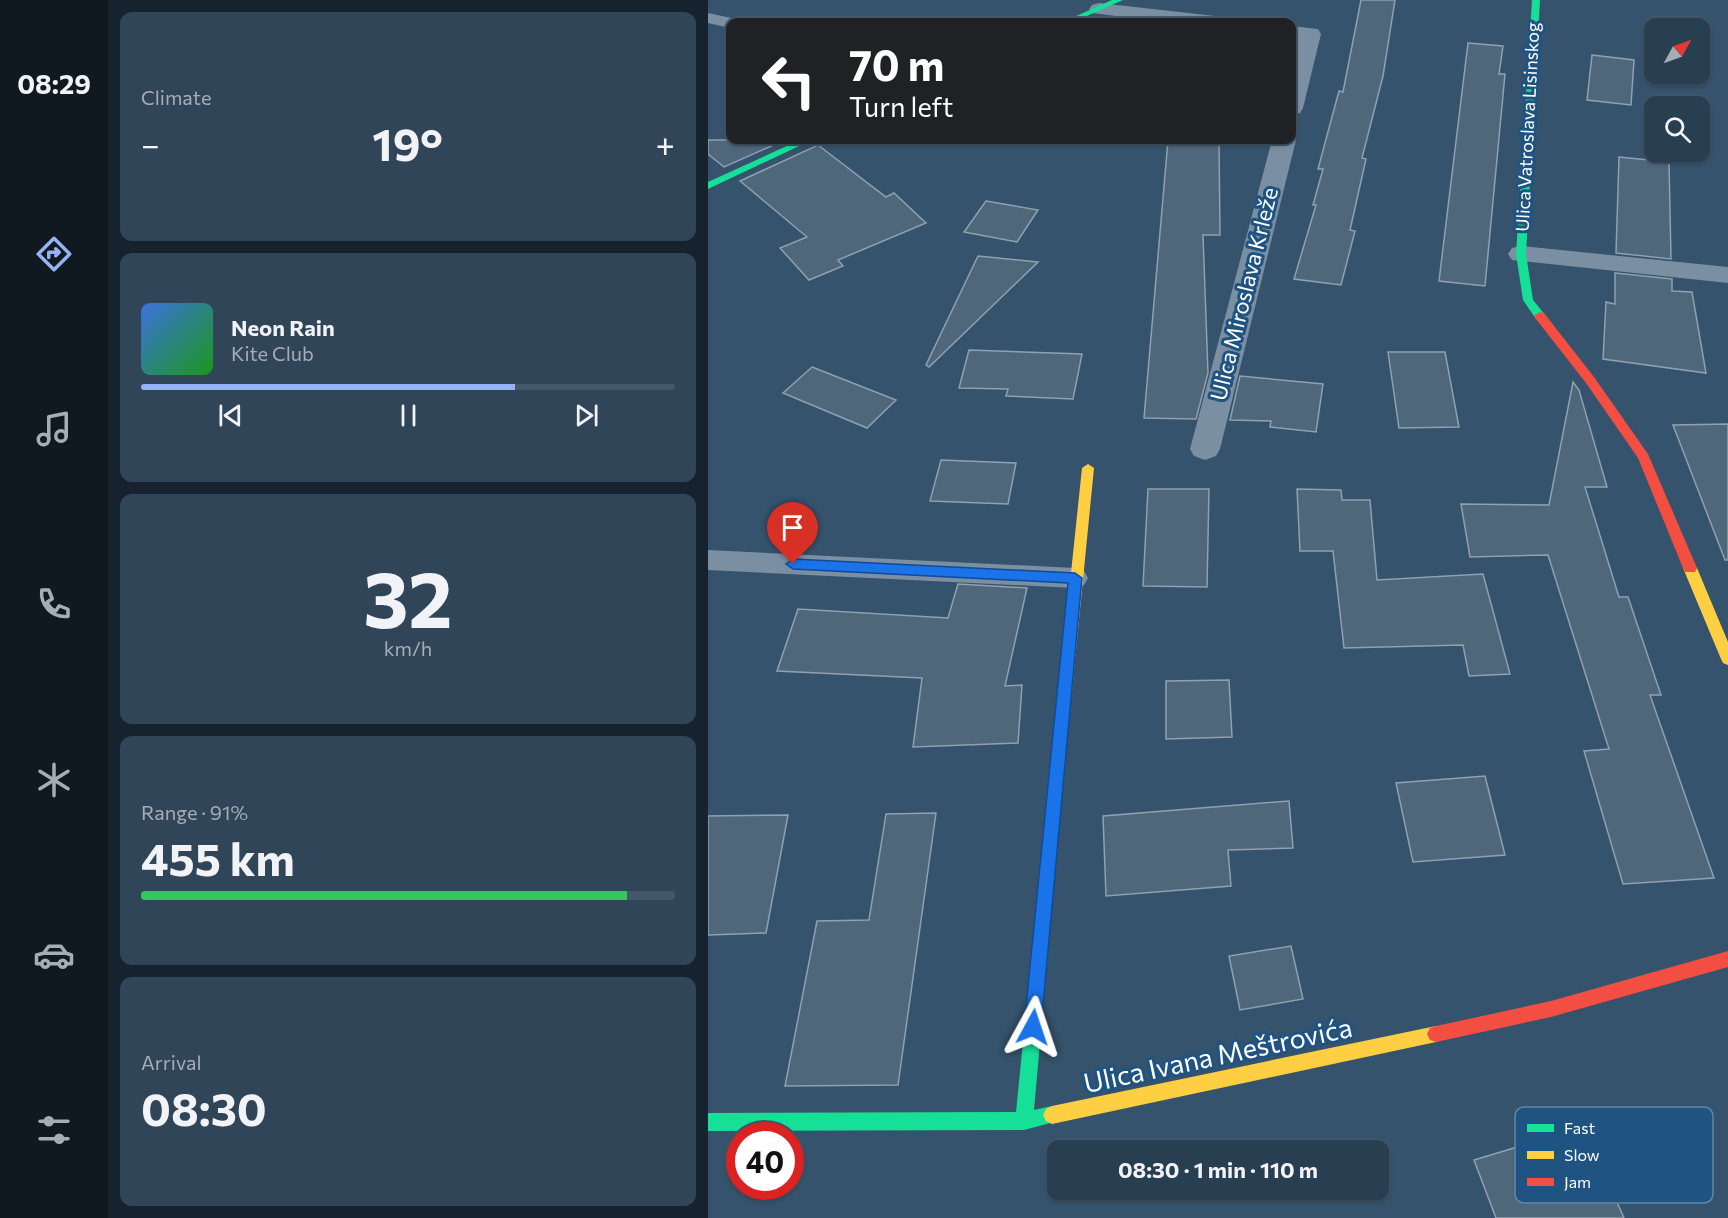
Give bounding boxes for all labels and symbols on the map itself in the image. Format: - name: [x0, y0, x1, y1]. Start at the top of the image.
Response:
- north arrow: [1644, 18, 1710, 84]
- street label: Ulica Vatroslava Lisinskog: [1511, 21, 1543, 232]
- street label: Ulica Miroslava Krleže: [1204, 184, 1283, 403]
- pin: [767, 502, 818, 564]
- position arrow: [1001, 995, 1065, 1059]
- street label: Ulica Ivana Meštrovića: [1080, 1010, 1355, 1099]
- legend: [1515, 1107, 1713, 1203]
- text: Fast: [1564, 1118, 1595, 1137]
- speed limit sign: 40: [726, 1122, 804, 1200]
- text: Slow: [1564, 1145, 1600, 1164]
- text: Jam: [1564, 1172, 1591, 1191]

